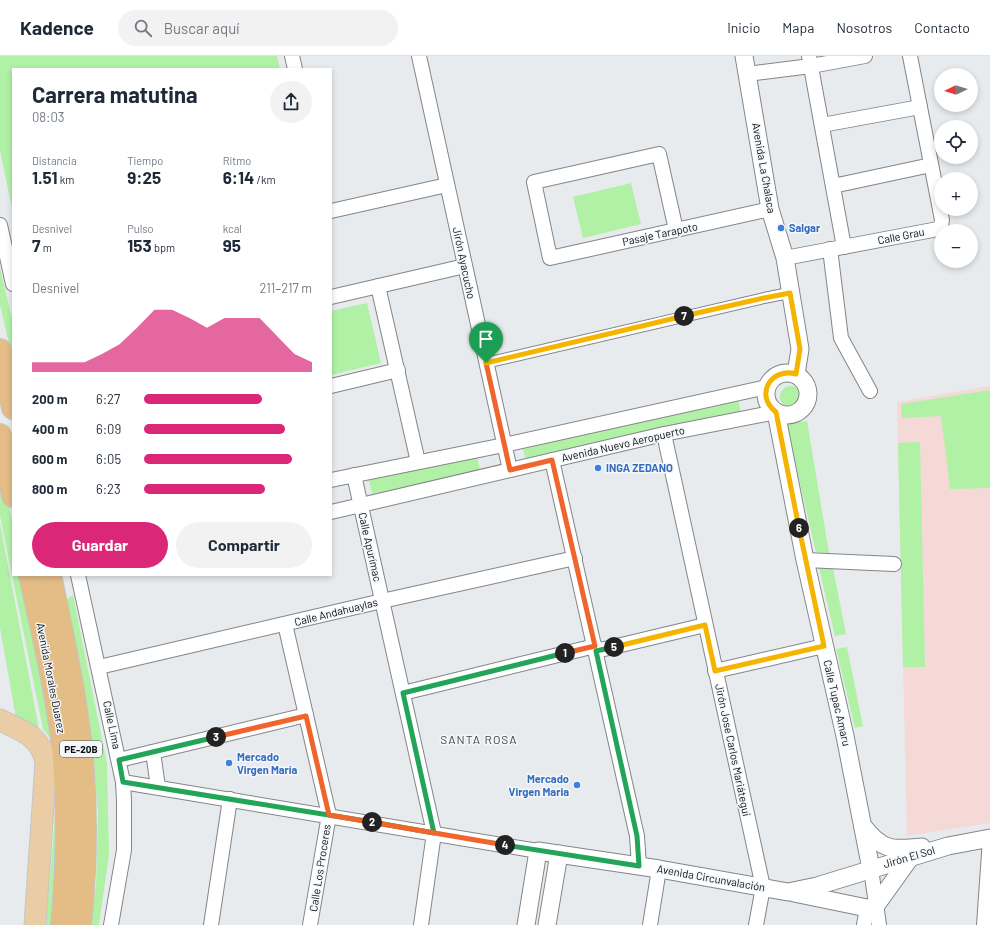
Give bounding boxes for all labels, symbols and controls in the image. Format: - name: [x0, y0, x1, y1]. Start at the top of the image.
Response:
- search box: [118, 10, 398, 46]
- text: Kadence: [20, 16, 94, 39]
- icon: search: [132, 17, 154, 39]
- text: Buscar aquí: [164, 19, 239, 37]
- text: Inicio: [727, 19, 760, 36]
- text: Mapa: [782, 19, 814, 36]
- text: Nosotros: [836, 19, 892, 36]
- text: Contacto: [914, 19, 970, 36]
- north arrow: [934, 68, 978, 112]
- map controls: [934, 68, 978, 268]
- text: Carrera matutina: [32, 81, 198, 107]
- button: share: [270, 81, 312, 123]
- text: 08:03: [32, 109, 65, 125]
- button: locate: [934, 120, 978, 164]
- street label: Avenida La Chalaca: [750, 122, 779, 214]
- text: Distancia: [32, 154, 77, 167]
- text: Tiempo: [127, 154, 163, 167]
- text: Ritmo: [223, 154, 251, 167]
- text: 1.51: [32, 167, 58, 187]
- text: 9:25: [127, 167, 161, 187]
- text: 6:14: [223, 167, 254, 187]
- button: +: [934, 172, 978, 216]
- text: km: [58, 173, 74, 186]
- text: /km: [254, 173, 276, 186]
- street label: Pasaje Tarapoto: [621, 219, 699, 248]
- place label: Salgar: [789, 221, 821, 234]
- text: Desnivel: [32, 222, 72, 235]
- text: Pulso: [127, 222, 154, 235]
- text: kcal: [223, 222, 242, 235]
- marker: Salgar: [776, 223, 786, 233]
- button: −: [934, 224, 978, 268]
- street label: Calle Grau: [876, 225, 926, 246]
- street label: Jirón Ayacucho: [451, 226, 478, 300]
- text: 7: [32, 235, 40, 255]
- text: 153: [127, 235, 152, 255]
- text: 95: [223, 235, 241, 255]
- text: m: [40, 241, 52, 254]
- text: bpm: [152, 241, 175, 254]
- text: Desnivel: [32, 280, 79, 296]
- text: 211–217 m: [259, 280, 312, 296]
- pin: 7: [674, 306, 694, 326]
- text: 7: [681, 309, 687, 322]
- pin: [469, 322, 503, 363]
- icon: arrive: [475, 328, 497, 350]
- text: 200 m: [32, 391, 68, 407]
- text: 6:27: [96, 391, 120, 407]
- text: 400 m: [32, 421, 68, 437]
- text: 6:09: [96, 421, 121, 437]
- street label: Avenida Nuevo Aeropuerto: [560, 423, 686, 464]
- text: 600 m: [32, 451, 67, 467]
- text: 6:05: [96, 451, 121, 467]
- place label: INGA ZEDANO: [606, 461, 673, 474]
- marker: INGA ZEDANO: [593, 463, 603, 473]
- text: 800 m: [32, 481, 67, 497]
- text: 6:23: [96, 481, 121, 497]
- street label: Calle Apurímac: [356, 511, 385, 583]
- pin: 6: [789, 518, 809, 538]
- text: 6: [796, 521, 802, 534]
- button: Guardar: [32, 522, 168, 568]
- button: Compartir: [176, 522, 312, 568]
- street label: Calle Andahuaylas: [293, 595, 379, 628]
- street label: Avenida Morales Duarez: [34, 622, 69, 734]
- pin: 5: [604, 637, 624, 657]
- text: 5: [611, 640, 617, 653]
- pin: 1: [555, 643, 575, 663]
- text: 1: [563, 646, 567, 659]
- street label: Calle Tupac Amaru: [821, 659, 854, 747]
- street label: Jirón Jose Carlos Mariátegui: [713, 682, 754, 818]
- street label: Calle Lima: [101, 700, 124, 750]
- pin: 3: [206, 727, 226, 747]
- text: 3: [213, 730, 219, 743]
- district label: SANTA ROSA: [440, 732, 518, 746]
- road number: PE-20B: [60, 741, 102, 757]
- place label: Mercado Virgen María: [237, 750, 297, 776]
- marker: Mercado Virgen María: [224, 758, 234, 768]
- place label: Mercado Virgen Maria: [509, 772, 569, 798]
- marker: Mercado Virgen Maria: [572, 780, 582, 790]
- pin: 2: [362, 812, 382, 832]
- text: 2: [369, 815, 375, 828]
- street label: Calle Los Proceres: [306, 823, 333, 912]
- pin: 4: [495, 835, 515, 855]
- text: 4: [502, 838, 508, 851]
- street label: Jirón El Sol: [881, 843, 936, 870]
- street label: Avenida Circunvalación: [656, 862, 766, 893]

